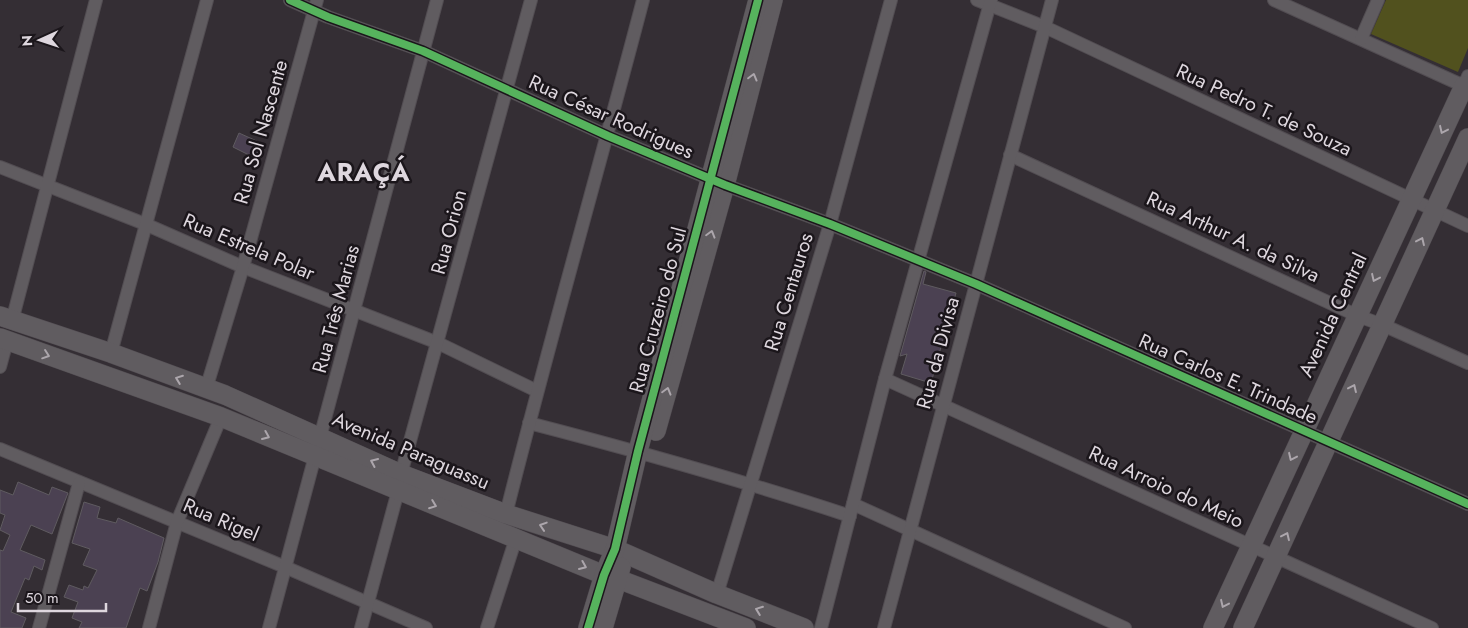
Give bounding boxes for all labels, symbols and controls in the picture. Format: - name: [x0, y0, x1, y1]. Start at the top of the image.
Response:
- north arrow: [15, 15, 65, 65]
- text: N: [17, 35, 37, 47]
- street label: Rua Pedro T. de Souza: [1171, 56, 1357, 164]
- street label: Rua Sol Nascente: [227, 57, 295, 207]
- street label: Rua César Rodrigues: [524, 68, 698, 166]
- one-way arrow: [747, 73, 758, 82]
- one-way arrow: [1439, 125, 1450, 134]
- district label: ARAÇÁ: [316, 154, 411, 190]
- street label: Rua Arthur A. da Silva: [1142, 184, 1324, 290]
- street label: Rua Orion: [424, 186, 474, 278]
- street label: Rua Estrela Polar: [179, 206, 320, 288]
- street label: Rua Cruzeiro do Sul: [622, 224, 694, 396]
- street label: Rua Centauros: [757, 229, 821, 355]
- one-way arrow: [706, 231, 716, 239]
- one-way arrow: [1415, 237, 1425, 246]
- street label: Rua Três Marias: [305, 242, 367, 376]
- street label: Avenida Central: [1292, 248, 1374, 382]
- one-way arrow: [1371, 272, 1381, 281]
- street label: Rua da Divisa: [909, 294, 967, 412]
- street label: Rua Carlos E. Trindade: [1134, 326, 1322, 432]
- one-way arrow: [41, 349, 50, 359]
- one-way arrow: [175, 375, 184, 385]
- one-way arrow: [1347, 384, 1358, 393]
- one-way arrow: [662, 387, 672, 395]
- street label: Avenida Paraguassu: [328, 405, 494, 497]
- one-way arrow: [261, 429, 270, 440]
- street label: Rua Arroio do Meio: [1084, 438, 1248, 536]
- one-way arrow: [1288, 452, 1299, 461]
- one-way arrow: [370, 458, 379, 468]
- street label: Rua Rigel: [178, 491, 264, 549]
- one-way arrow: [428, 499, 436, 509]
- one-way arrow: [539, 521, 547, 531]
- one-way arrow: [1279, 532, 1290, 541]
- one-way arrow: [578, 560, 587, 571]
- scale bar: [18, 580, 105, 612]
- text: 50 m: [25, 587, 59, 609]
- one-way arrow: [1220, 599, 1231, 608]
- one-way arrow: [755, 606, 764, 616]

